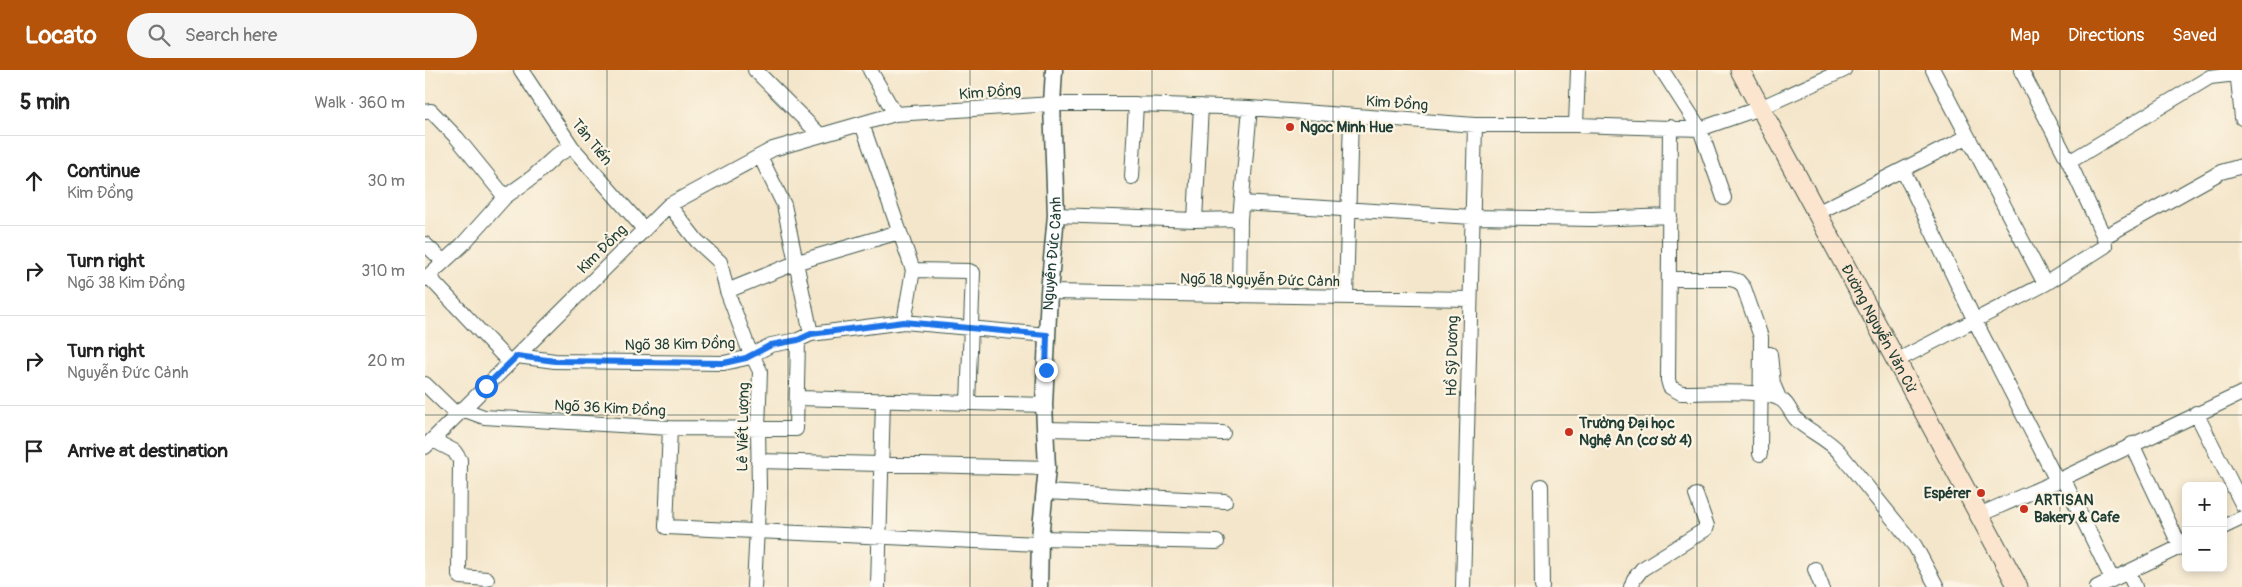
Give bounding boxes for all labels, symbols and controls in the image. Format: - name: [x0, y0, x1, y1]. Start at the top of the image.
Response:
- search box: [127, 13, 477, 58]
- text: Locato: [25, 21, 97, 50]
- icon: search: [145, 21, 173, 49]
- text: Search here: [185, 23, 277, 47]
- text: Map: [2010, 24, 2040, 47]
- text: Directions: [2068, 24, 2144, 47]
- text: Saved: [2172, 24, 2217, 47]
- street label: Kim Đồng: [958, 81, 1022, 104]
- text: 5 min: [20, 89, 70, 116]
- street label: Kim Đồng: [1365, 92, 1429, 115]
- text: Walk · 360 m: [314, 93, 405, 113]
- street label: Tân Tiến: [567, 115, 616, 169]
- place label: Ngoc Minh Hue: [1300, 118, 1394, 137]
- marker: Ngoc Minh Hue: [1284, 121, 1296, 133]
- text: Continue: [67, 159, 140, 183]
- icon: ahead: [20, 167, 48, 195]
- text: 30 m: [367, 171, 405, 191]
- text: Kim Đồng: [67, 183, 133, 203]
- street label: Nguyễn Đức Cảnh: [1039, 196, 1066, 311]
- street label: Kim Đồng: [574, 221, 631, 278]
- text: Turn right: [67, 249, 145, 273]
- icon: right: [20, 257, 48, 285]
- text: 310 m: [361, 261, 405, 281]
- street label: Đường Nguyễn Văn Cừ: [1836, 261, 1921, 397]
- street label: Ngõ 18 Nguyễn Đức Cảnh: [1180, 270, 1340, 291]
- text: Ngõ 38 Kim Đồng: [67, 273, 185, 293]
- street label: Hồ Sỹ Dương: [1442, 315, 1463, 397]
- street label: Ngõ 38 Kim Đồng: [625, 334, 735, 355]
- text: Turn right: [67, 339, 145, 363]
- icon: right: [20, 347, 48, 375]
- text: 20 m: [367, 351, 405, 371]
- route end: [1035, 359, 1058, 382]
- text: Nguyễn Đức Cảnh: [67, 363, 189, 383]
- route start: [475, 375, 498, 398]
- street label: Lê Viết Lượng: [733, 382, 754, 472]
- street label: Ngõ 36 Kim Đồng: [554, 396, 666, 421]
- place label: Trường Đại học Nghệ An (cơ sở 4): [1578, 414, 1693, 450]
- marker: Trường Đại học Nghệ An (cơ sở 4): [1563, 426, 1575, 438]
- icon: arrive: [20, 437, 48, 465]
- text: Arrive at destination: [67, 439, 228, 463]
- map controls: [2182, 482, 2227, 572]
- button: +: [2182, 482, 2227, 527]
- place label: Espérer: [1924, 484, 1972, 503]
- marker: Espérer: [1975, 487, 1987, 499]
- place label: ARTISAN Bakery & Cafe: [2034, 491, 2120, 527]
- marker: ARTISAN Bakery & Cafe: [2018, 503, 2030, 515]
- button: −: [2182, 527, 2227, 572]

